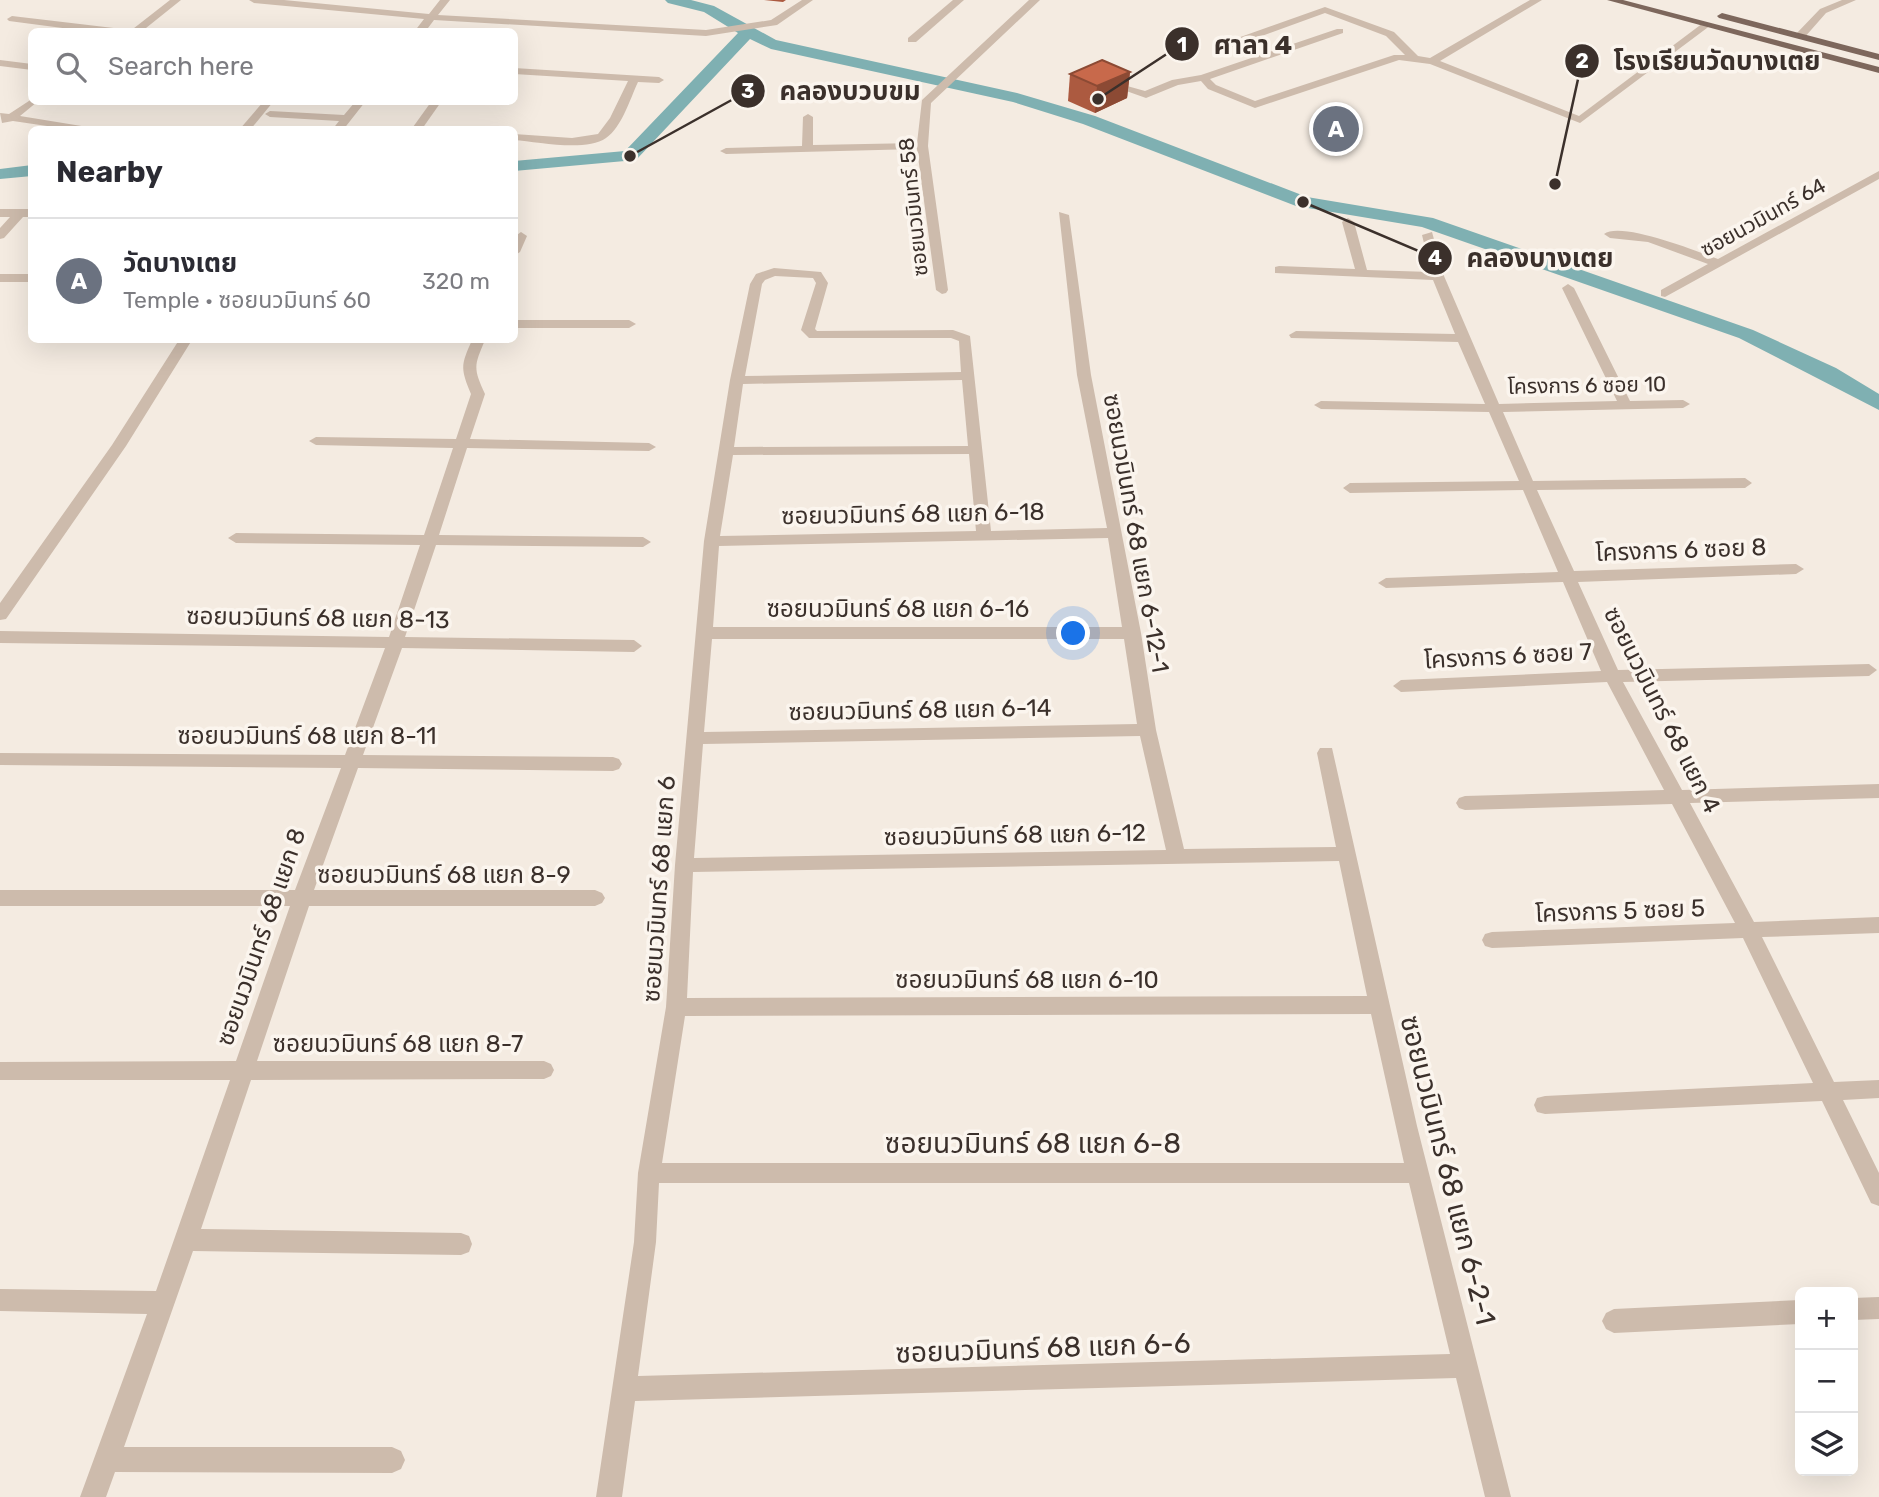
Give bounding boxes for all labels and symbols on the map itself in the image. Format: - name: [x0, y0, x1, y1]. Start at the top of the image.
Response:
- callout: ศาลา 4: [1165, 21, 1307, 68]
- text: ศาลา 4: [1214, 30, 1292, 61]
- text: 1: [1177, 32, 1187, 57]
- callout: โรงเรียนวัดบางเตย: [1565, 38, 1835, 85]
- text: โรงเรียนวัดบางเตย: [1614, 46, 1820, 77]
- text: 2: [1575, 48, 1589, 73]
- callout: คลองบวบขม: [731, 67, 935, 114]
- text: คลองบวบขม: [779, 76, 921, 107]
- text: 3: [741, 78, 755, 103]
- pin: A: [1313, 103, 1359, 155]
- street label: ซอยนวมินทร์ 58: [893, 136, 933, 278]
- street label: ซอยนวมินทร์ 64: [1696, 172, 1830, 262]
- callout: คลองบางเตย: [1417, 234, 1627, 281]
- text: คลองบางเตย: [1466, 243, 1614, 274]
- text: 4: [1428, 245, 1442, 270]
- street label: โครงการ 6 ซอย 10: [1507, 371, 1667, 399]
- street label: ซอยนวมินทร์ 68 แยก 6-12-1: [1098, 391, 1174, 675]
- street label: ซอยนวมินทร์ 68 แยก 6-18: [781, 498, 1045, 530]
- street label: โครงการ 6 ซอย 8: [1595, 533, 1767, 567]
- street label: ซอยนวมินทร์ 68 แยก 6-16: [767, 595, 1029, 623]
- street label: ซอยนวมินทร์ 68 แยก 8-13: [186, 602, 450, 634]
- street label: ซอยนวมินทร์ 68 แยก 4: [1598, 602, 1726, 818]
- your location: [1056, 616, 1090, 650]
- street label: โครงการ 6 ซอย 7: [1423, 638, 1593, 674]
- street label: ซอยนวมินทร์ 68 แยก 6-14: [788, 694, 1052, 726]
- street label: ซอยนวมินทร์ 68 แยก 8-11: [177, 722, 437, 750]
- street label: ซอยนวมินทร์ 68 แยก 6: [637, 775, 681, 1003]
- street label: ซอยนวมินทร์ 68 แยก 6-12: [884, 819, 1146, 851]
- street label: ซอยนวมินทร์ 68 แยก 8: [211, 825, 311, 1049]
- street label: ซอยนวมินทร์ 68 แยก 8-9: [317, 861, 571, 889]
- street label: โครงการ 5 ซอย 5: [1535, 894, 1705, 928]
- street label: ซอยนวมินทร์ 68 แยก 6-10: [895, 966, 1159, 994]
- street label: ซอยนวมินทร์ 68 แยก 6-2-1: [1394, 1012, 1502, 1328]
- street label: ซอยนวมินทร์ 68 แยก 8-7: [273, 1030, 523, 1058]
- street label: ซอยนวมินทร์ 68 แยก 6-8: [885, 1127, 1181, 1160]
- street label: ซอยนวมินทร์ 68 แยก 6-6: [895, 1326, 1191, 1370]

